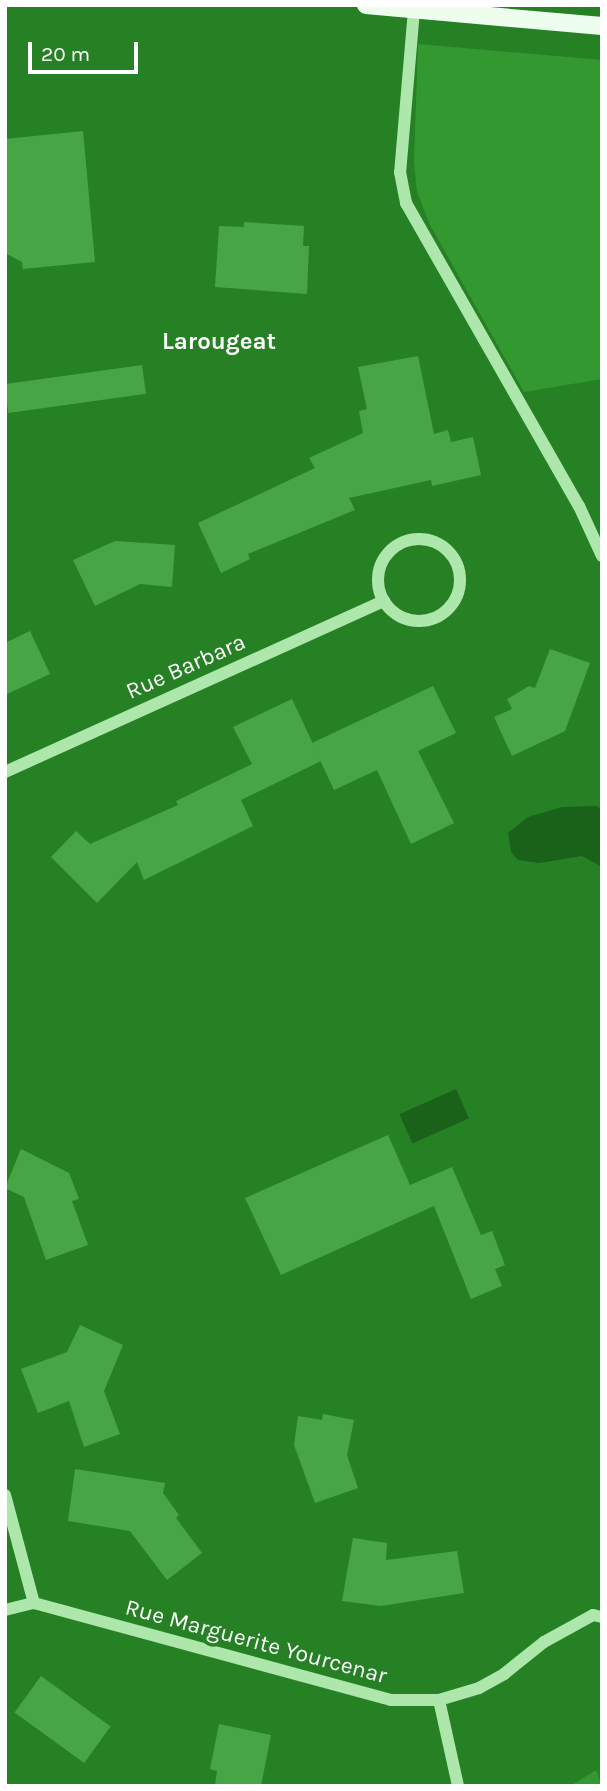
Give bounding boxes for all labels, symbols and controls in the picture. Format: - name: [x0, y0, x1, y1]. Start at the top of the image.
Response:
- scale bar: [32, 28, 142, 72]
- text: 20 m: [41, 42, 90, 66]
- district label: Larougeat: [162, 328, 276, 356]
- street label: Rue Barbara: [122, 628, 250, 706]
- street label: Rue Marguerite Yourcenar: [122, 1594, 390, 1690]

